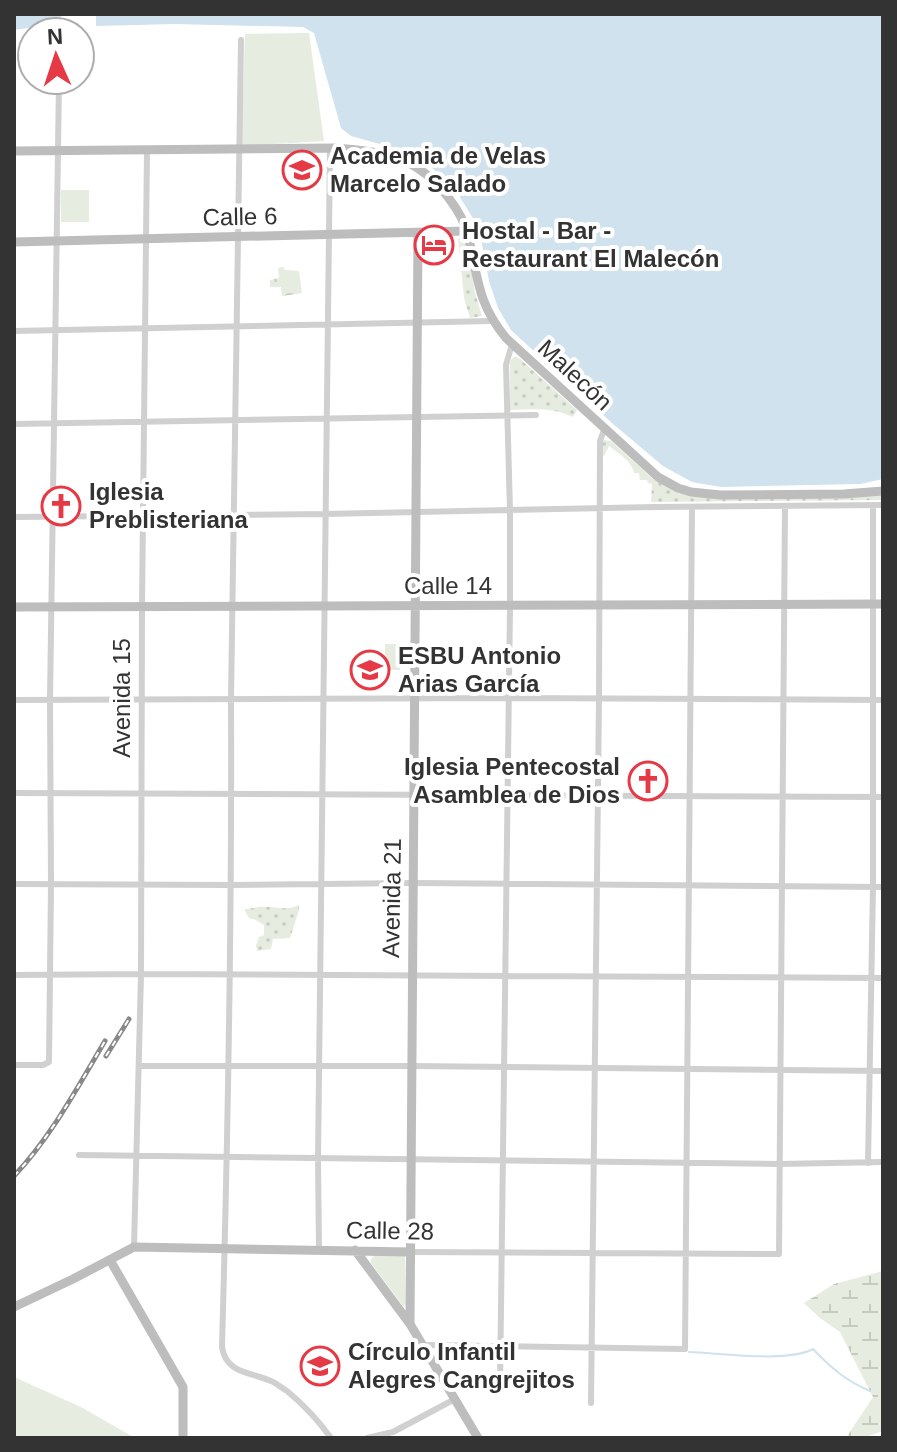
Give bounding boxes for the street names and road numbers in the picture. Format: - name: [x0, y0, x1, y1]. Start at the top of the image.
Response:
- street label: Calle 6: [202, 202, 278, 231]
- street label: Malecón: [533, 334, 618, 415]
- street label: Calle 14: [404, 572, 492, 599]
- street label: Avenida 15: [108, 638, 135, 758]
- street label: Avenida 21: [377, 838, 406, 958]
- street label: Calle 28: [346, 1216, 434, 1245]

